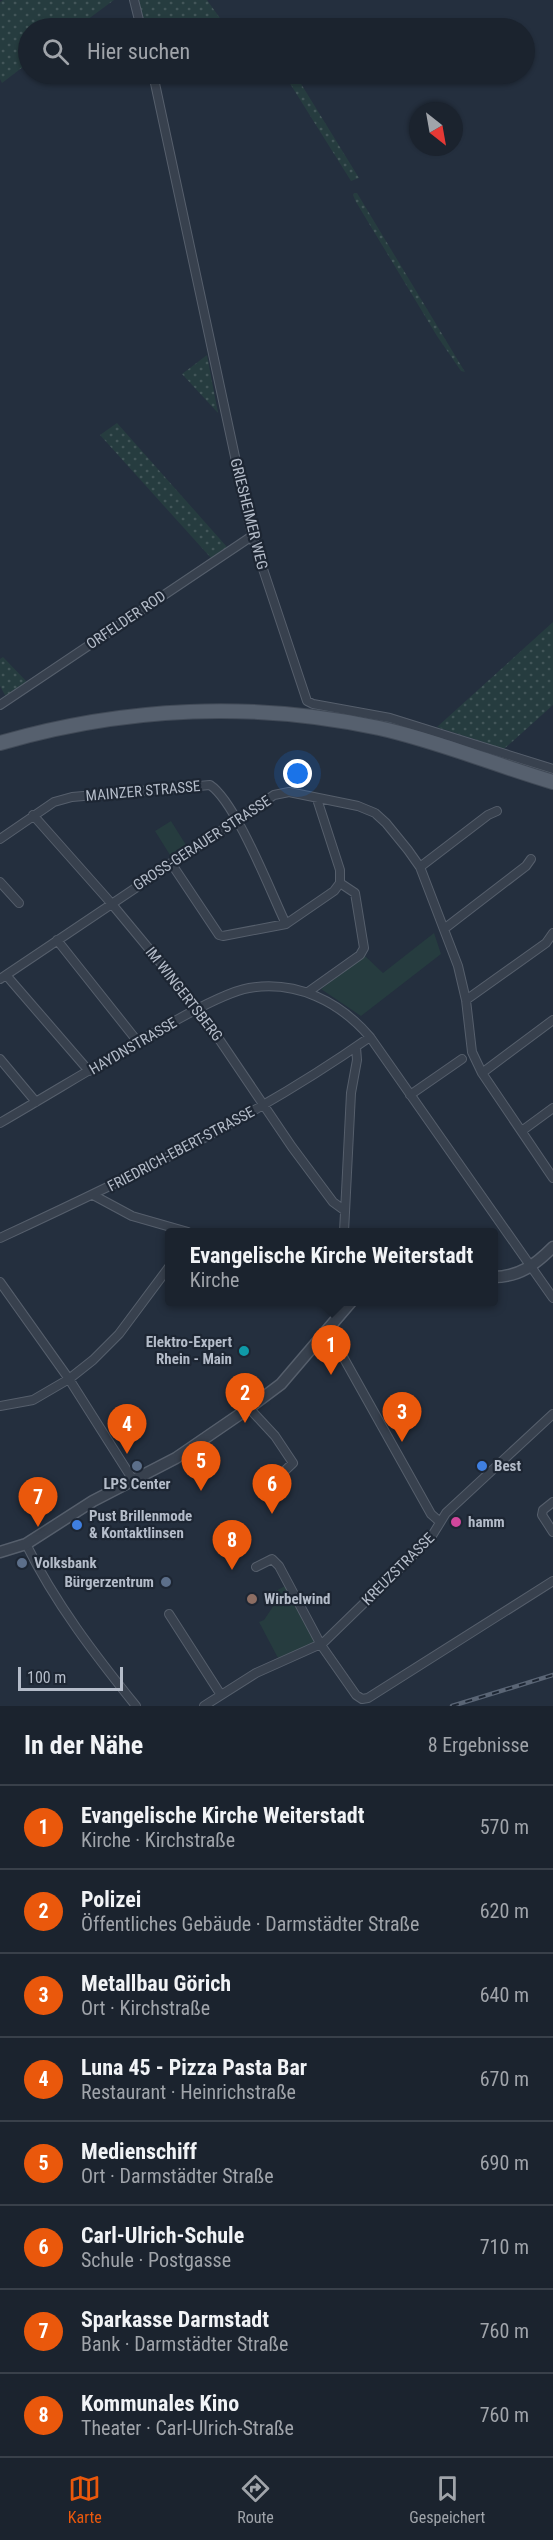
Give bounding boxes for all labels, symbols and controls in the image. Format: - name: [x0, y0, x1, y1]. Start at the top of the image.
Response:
- search box: [18, 18, 535, 84]
- icon: search: [39, 35, 72, 68]
- text: Hier suchen: [87, 39, 190, 64]
- north arrow: [409, 102, 463, 156]
- street label: GRIESHEIMER WEG: [226, 456, 272, 572]
- street label: ORFELDER ROD: [83, 587, 169, 653]
- your location: [283, 759, 312, 788]
- street label: MAINZER STRASSE: [85, 777, 201, 805]
- street label: GROSS-GERAUER STRASSE: [130, 792, 274, 894]
- street label: IM WINGERTSBERG: [142, 943, 226, 1045]
- street label: HAYDNSTRASSE: [86, 1014, 180, 1078]
- street label: FRIEDRICH-EBERT-STRASSE: [105, 1103, 257, 1195]
- popup: [165, 1228, 498, 1306]
- text: Evangelische Kirche Weiterstadt: [190, 1243, 473, 1268]
- text: Kirche: [190, 1268, 239, 1292]
- pin: 1: [312, 1326, 350, 1375]
- place label: Elektro-Expert Rhein - Main: [146, 1333, 232, 1368]
- marker: Elektro-Expert Rhein - Main: [237, 1344, 251, 1358]
- pin: 2: [226, 1374, 264, 1423]
- pin: 3: [382, 1392, 422, 1442]
- pin: 4: [108, 1404, 146, 1454]
- pin: 5: [182, 1442, 220, 1491]
- place label: Best: [494, 1457, 521, 1475]
- marker: LPS Center: [130, 1459, 144, 1473]
- marker: Best: [475, 1459, 489, 1473]
- pin: 6: [252, 1464, 292, 1514]
- place label: LPS Center: [103, 1475, 171, 1493]
- pin: 7: [18, 1478, 57, 1527]
- place label: Pust Brillenmode & Kontaktlinsen: [89, 1507, 192, 1542]
- place label: hamm: [468, 1513, 505, 1531]
- marker: hamm: [449, 1515, 463, 1529]
- marker: Pust Brillenmode & Kontaktlinsen: [70, 1518, 84, 1532]
- pin: 8: [212, 1520, 252, 1570]
- street label: KREUZSTRASSE: [358, 1529, 438, 1609]
- place label: Volksbank: [34, 1554, 97, 1572]
- marker: Volksbank: [15, 1556, 29, 1570]
- place label: Bürgerzentrum: [64, 1573, 154, 1591]
- marker: Bürgerzentrum: [159, 1575, 173, 1589]
- place label: Wirbelwind: [264, 1590, 330, 1608]
- marker: Wirbelwind: [245, 1592, 259, 1606]
- scale bar: [18, 1664, 123, 1692]
- text: 100 m: [27, 1668, 66, 1687]
- text: In der Nähe: [24, 1730, 143, 1760]
- text: 8 Ergebnisse: [428, 1733, 529, 1757]
- text: Evangelische Kirche Weiterstadt: [81, 1803, 365, 1828]
- text: 1: [38, 1815, 49, 1839]
- text: 570 m: [480, 1815, 529, 1839]
- text: Kirche · Kirchstraße: [81, 1828, 235, 1852]
- text: Polizei: [81, 1887, 141, 1912]
- text: 2: [38, 1899, 49, 1923]
- text: 620 m: [480, 1899, 529, 1923]
- text: Öffentliches Gebäude · Darmstädter Straße: [81, 1912, 419, 1936]
- text: Metallbau Görich: [81, 1971, 231, 1996]
- text: 3: [38, 1983, 49, 2007]
- text: 640 m: [480, 1983, 529, 2007]
- text: Ort · Kirchstraße: [81, 1996, 210, 2020]
- text: Luna 45 - Pizza Pasta Bar: [81, 2055, 307, 2080]
- text: 4: [38, 2067, 49, 2091]
- text: 670 m: [480, 2067, 529, 2091]
- text: Restaurant · Heinrichstraße: [81, 2080, 296, 2104]
- text: Medienschiff: [81, 2139, 197, 2164]
- text: 5: [38, 2151, 49, 2175]
- text: 690 m: [480, 2151, 529, 2175]
- text: Ort · Darmstädter Straße: [81, 2164, 274, 2188]
- text: Carl-Ulrich-Schule: [81, 2223, 244, 2248]
- text: 6: [38, 2235, 49, 2259]
- text: 710 m: [480, 2235, 529, 2259]
- text: Schule · Postgasse: [81, 2248, 231, 2272]
- text: Sparkasse Darmstadt: [81, 2307, 269, 2332]
- text: 7: [38, 2319, 49, 2343]
- text: 760 m: [480, 2319, 529, 2343]
- text: Bank · Darmstädter Straße: [81, 2332, 288, 2356]
- text: Kommunales Kino: [81, 2391, 239, 2416]
- text: 8: [38, 2403, 49, 2427]
- text: 760 m: [480, 2403, 529, 2427]
- text: Theater · Carl-Ulrich-Straße: [81, 2416, 294, 2440]
- tab: Karte: [68, 2472, 102, 2527]
- tab: Route: [237, 2472, 274, 2527]
- tab: Gespeichert: [409, 2472, 485, 2527]

